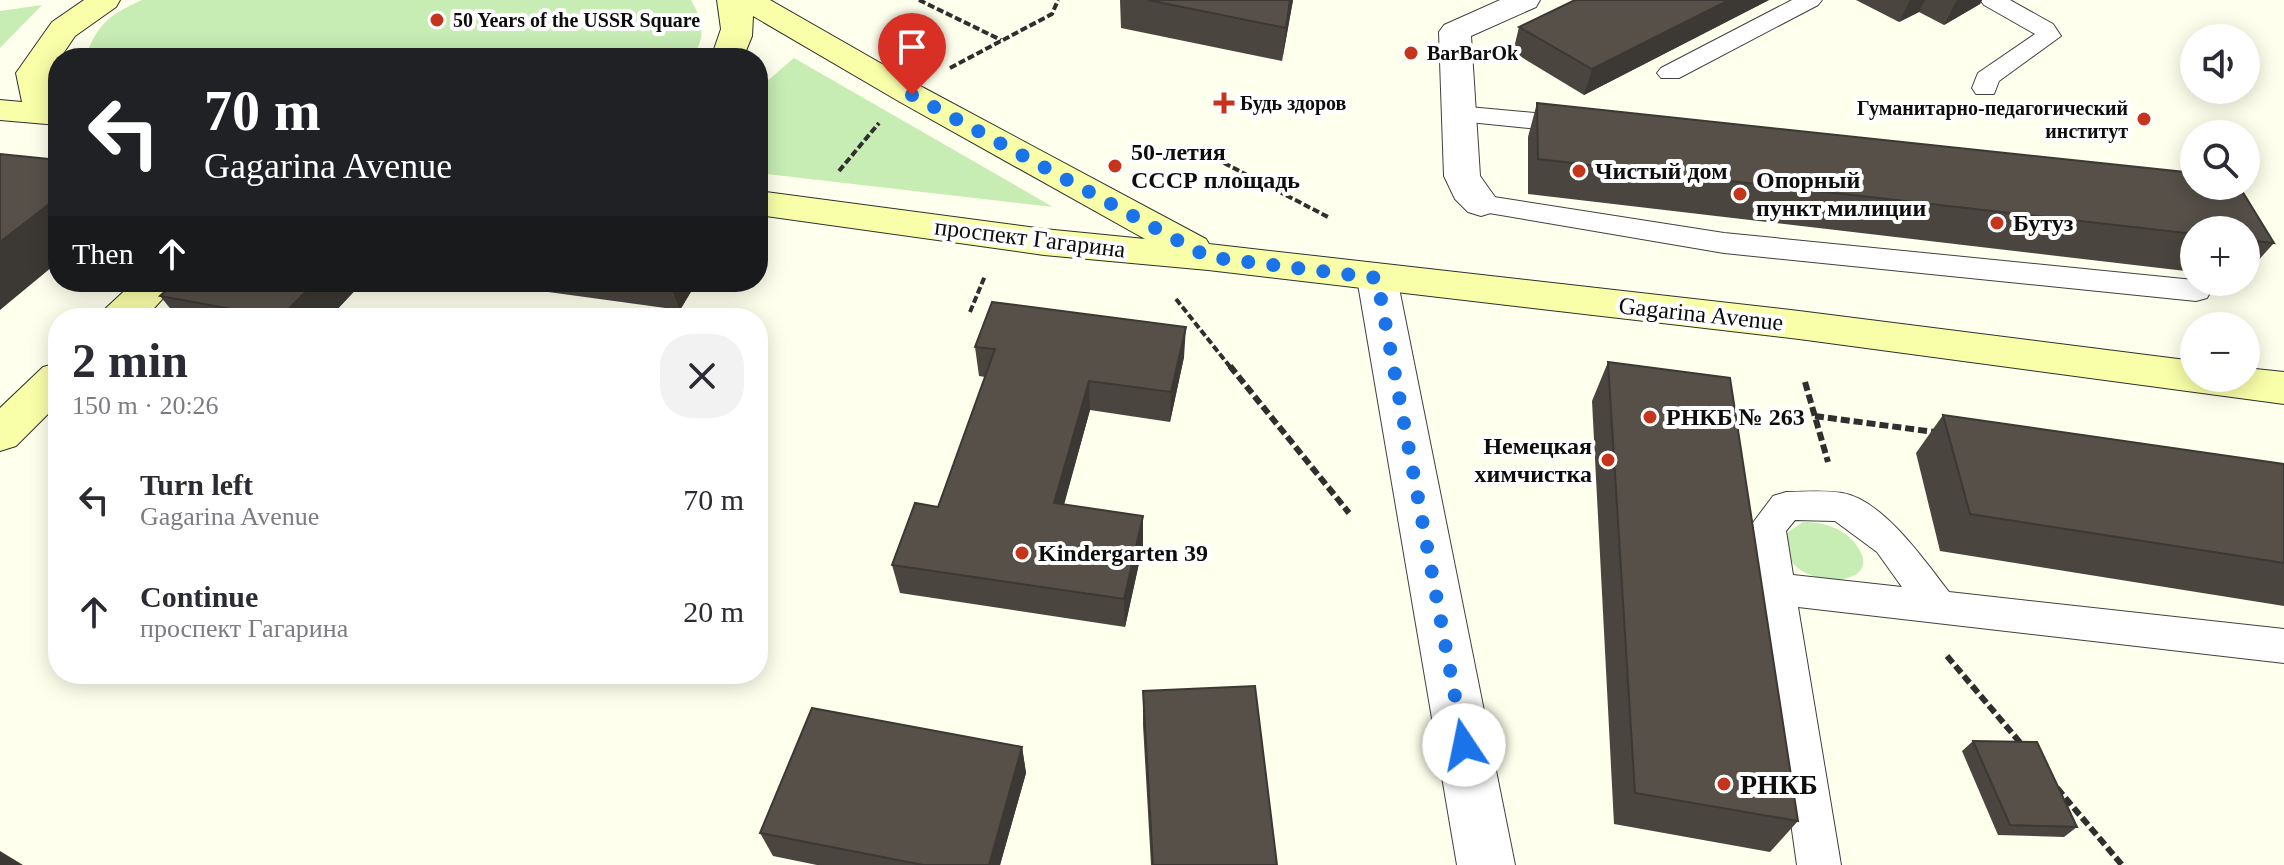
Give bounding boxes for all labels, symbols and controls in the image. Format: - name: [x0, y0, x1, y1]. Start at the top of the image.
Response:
- place label: 50 Years of the USSR Square: [453, 9, 700, 32]
- marker: 50 Years of the USSR Square: [428, 11, 446, 29]
- pin: [878, 13, 946, 95]
- map controls: [2180, 24, 2260, 392]
- button: sound: [2180, 24, 2260, 104]
- icon: arrive: [890, 25, 934, 69]
- place label: BarBarOk: [1427, 42, 1519, 64]
- marker: BarBarOk: [1402, 44, 1420, 62]
- icon: left: [72, 80, 176, 184]
- text: 70 m: [204, 80, 321, 142]
- place label: Будь здоров: [1240, 92, 1347, 115]
- marker: Будь здоров: [1215, 94, 1233, 112]
- place label: Гуманитарно-педагогический институт: [1857, 97, 2128, 143]
- marker: Гуманитарно-педагогический институт: [2135, 110, 2153, 128]
- button: search: [2180, 120, 2260, 200]
- place label: 50-летия СССР площадь: [1131, 139, 1300, 193]
- text: Gagarina Avenue: [204, 146, 452, 186]
- marker: 50-летия СССР площадь: [1106, 157, 1124, 175]
- place label: Чистый дом: [1595, 158, 1727, 184]
- marker: Чистый дом: [1570, 162, 1588, 180]
- place label: Опорный пункт милиции: [1756, 167, 1926, 221]
- marker: Опорный пункт милиции: [1731, 185, 1749, 203]
- place label: Бутуз: [2013, 210, 2074, 236]
- street label: проспект Гагарина: [933, 213, 1127, 263]
- marker: Бутуз: [1988, 214, 2006, 232]
- button: +: [2180, 216, 2260, 296]
- icon: ahead: [150, 232, 194, 276]
- text: Then: [72, 237, 134, 270]
- street label: Gagarina Avenue: [1617, 292, 1785, 336]
- button: −: [2180, 312, 2260, 392]
- text: 2 min: [72, 334, 188, 387]
- button: close: [660, 334, 744, 418]
- text: 150 m · 20:26: [72, 391, 219, 420]
- place label: РНКБ № 263: [1666, 404, 1805, 430]
- marker: РНКБ № 263: [1641, 408, 1659, 426]
- place label: Немецкая химчистка: [1475, 433, 1592, 487]
- marker: Немецкая химчистка: [1599, 451, 1617, 469]
- text: Turn left: [140, 468, 253, 501]
- icon: left: [72, 478, 116, 522]
- text: 70 m: [683, 483, 744, 516]
- text: Gagarina Avenue: [140, 502, 319, 531]
- place label: Kindergarten 39: [1038, 540, 1208, 566]
- marker: Kindergarten 39: [1013, 544, 1031, 562]
- text: Continue: [140, 580, 258, 613]
- icon: ahead: [72, 590, 116, 634]
- text: 20 m: [683, 595, 744, 628]
- text: проспект Гагарина: [140, 614, 348, 643]
- position arrow: [1422, 703, 1506, 787]
- place label: РНКБ: [1740, 769, 1818, 800]
- marker: РНКБ: [1715, 775, 1733, 793]

